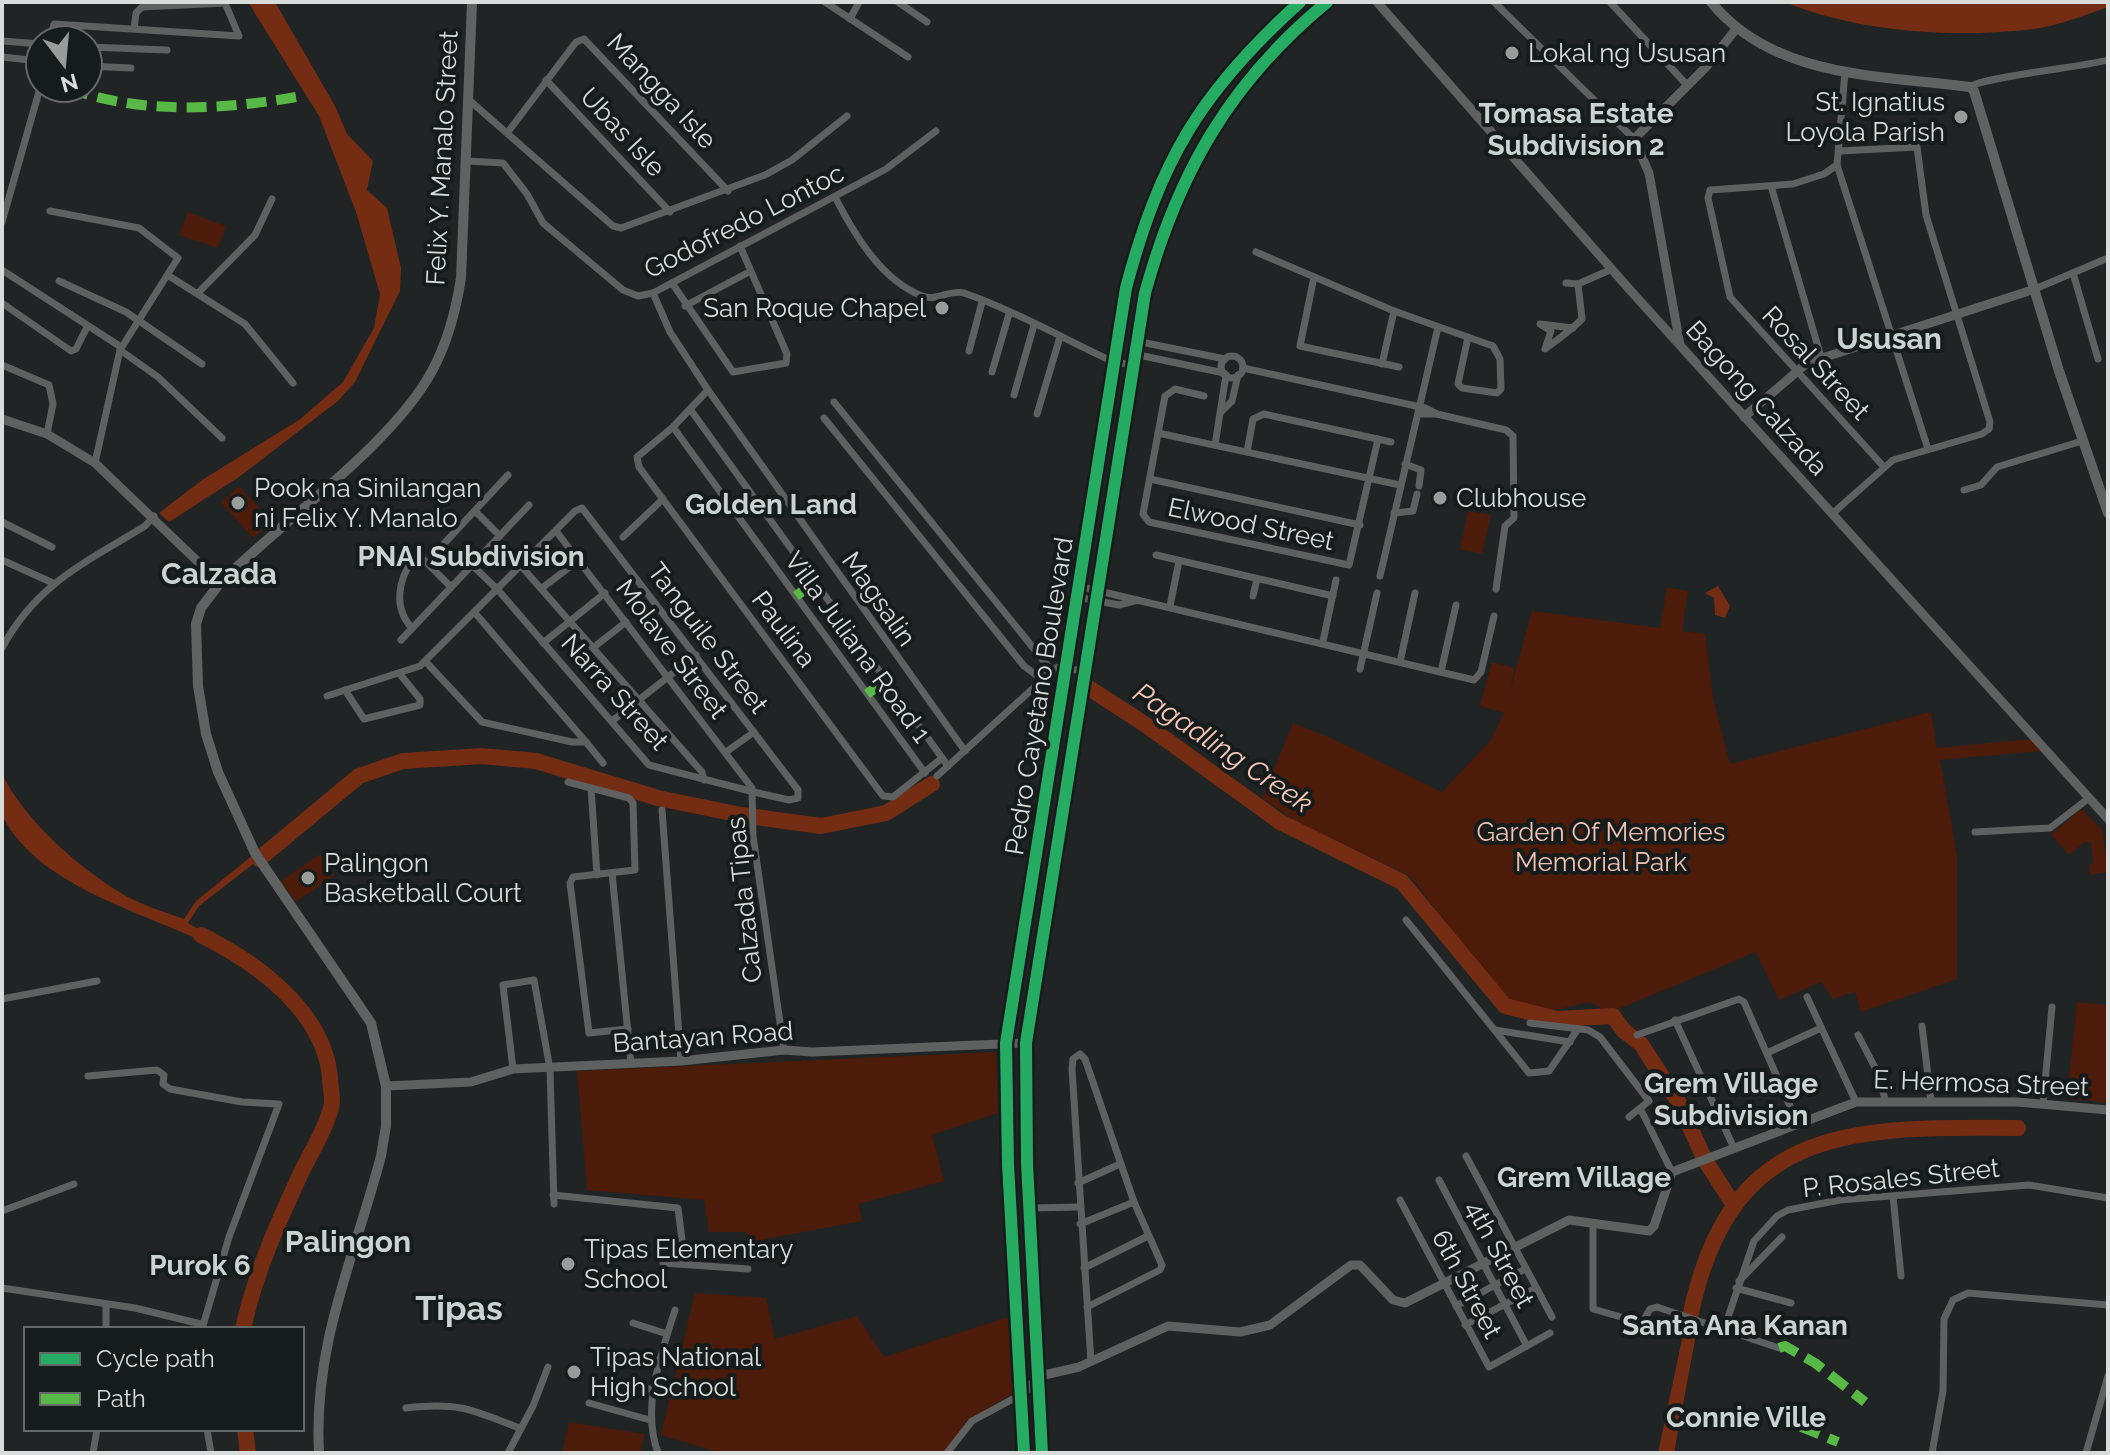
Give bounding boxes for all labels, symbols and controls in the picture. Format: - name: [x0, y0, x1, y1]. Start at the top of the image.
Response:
- north arrow: [24, 24, 104, 104]
- street label: Mangga Isle: [601, 27, 723, 155]
- street label: Felix Y. Manalo Street: [420, 30, 464, 286]
- place label: Lokal ng Ususan: [1528, 38, 1726, 68]
- marker: Lokal ng Ususan: [1503, 44, 1521, 62]
- text: N: [58, 68, 81, 98]
- street label: Ubas Isle: [574, 81, 672, 183]
- place label: St. Ignatius Loyola Parish: [1785, 87, 1945, 147]
- district label: Tomasa Estate Subdivision 2: [1479, 97, 1674, 162]
- marker: St. Ignatius Loyola Parish: [1952, 108, 1970, 126]
- street label: Godofredo Lontoc: [639, 158, 849, 284]
- place label: San Roque Chapel: [703, 293, 927, 323]
- marker: San Roque Chapel: [933, 299, 951, 317]
- street label: Rosal Street: [1756, 300, 1876, 426]
- street label: Bagong Calzada: [1680, 315, 1834, 481]
- district label: Ususan: [1836, 321, 1942, 356]
- place label: Pook na Sinilangan ni Felix Y. Manalo: [254, 473, 481, 533]
- place label: Clubhouse: [1456, 483, 1586, 513]
- district label: Golden Land: [685, 488, 857, 521]
- marker: Clubhouse: [1431, 489, 1449, 507]
- street label: Elwood Street: [1165, 492, 1337, 556]
- marker: Pook na Sinilangan ni Felix Y. Manalo: [229, 494, 247, 512]
- street label: Pedro Cayetano Boulevard: [999, 535, 1079, 857]
- district label: PNAI Subdivision: [357, 540, 585, 573]
- street label: Villa Juliana Road 1: [779, 546, 937, 748]
- street label: Magsalin: [836, 546, 922, 652]
- district label: Calzada: [161, 556, 277, 591]
- street label: Tanguile Street: [642, 557, 775, 719]
- street label: Molave Street: [610, 574, 734, 725]
- street label: Paulina: [746, 585, 822, 673]
- street label: Narra Street: [555, 628, 675, 756]
- water label: Pagadling Creek: [1127, 676, 1319, 820]
- street label: Calzada Tipas: [720, 816, 768, 984]
- park label: Garden Of Memories Memorial Park: [1477, 817, 1725, 877]
- place label: Palingon Basketball Court: [324, 848, 522, 908]
- marker: Palingon Basketball Court: [299, 869, 317, 887]
- street label: Bantayan Road: [612, 1016, 794, 1058]
- street label: E. Hermosa Street: [1873, 1064, 2090, 1102]
- district label: Grem Village Subdivision: [1644, 1067, 1818, 1132]
- street label: P. Rosales Street: [1801, 1153, 2001, 1203]
- district label: Grem Village: [1497, 1161, 1671, 1194]
- street label: 4th Street: [1459, 1195, 1541, 1313]
- district label: Palingon: [285, 1224, 411, 1259]
- street label: 6th Street: [1426, 1225, 1508, 1344]
- place label: Tipas Elementary School: [584, 1234, 793, 1294]
- district label: Purok 6: [149, 1249, 251, 1282]
- marker: Tipas Elementary School: [559, 1255, 577, 1273]
- district label: Tipas: [415, 1288, 503, 1328]
- district label: Santa Ana Kanan: [1622, 1309, 1848, 1342]
- legend: [24, 1327, 304, 1431]
- place label: Tipas National High School: [590, 1342, 762, 1402]
- text: Cycle path: [96, 1344, 215, 1373]
- marker: Tipas National High School: [565, 1363, 583, 1381]
- text: Path: [96, 1384, 146, 1413]
- district label: Connie Ville: [1666, 1401, 1826, 1434]

